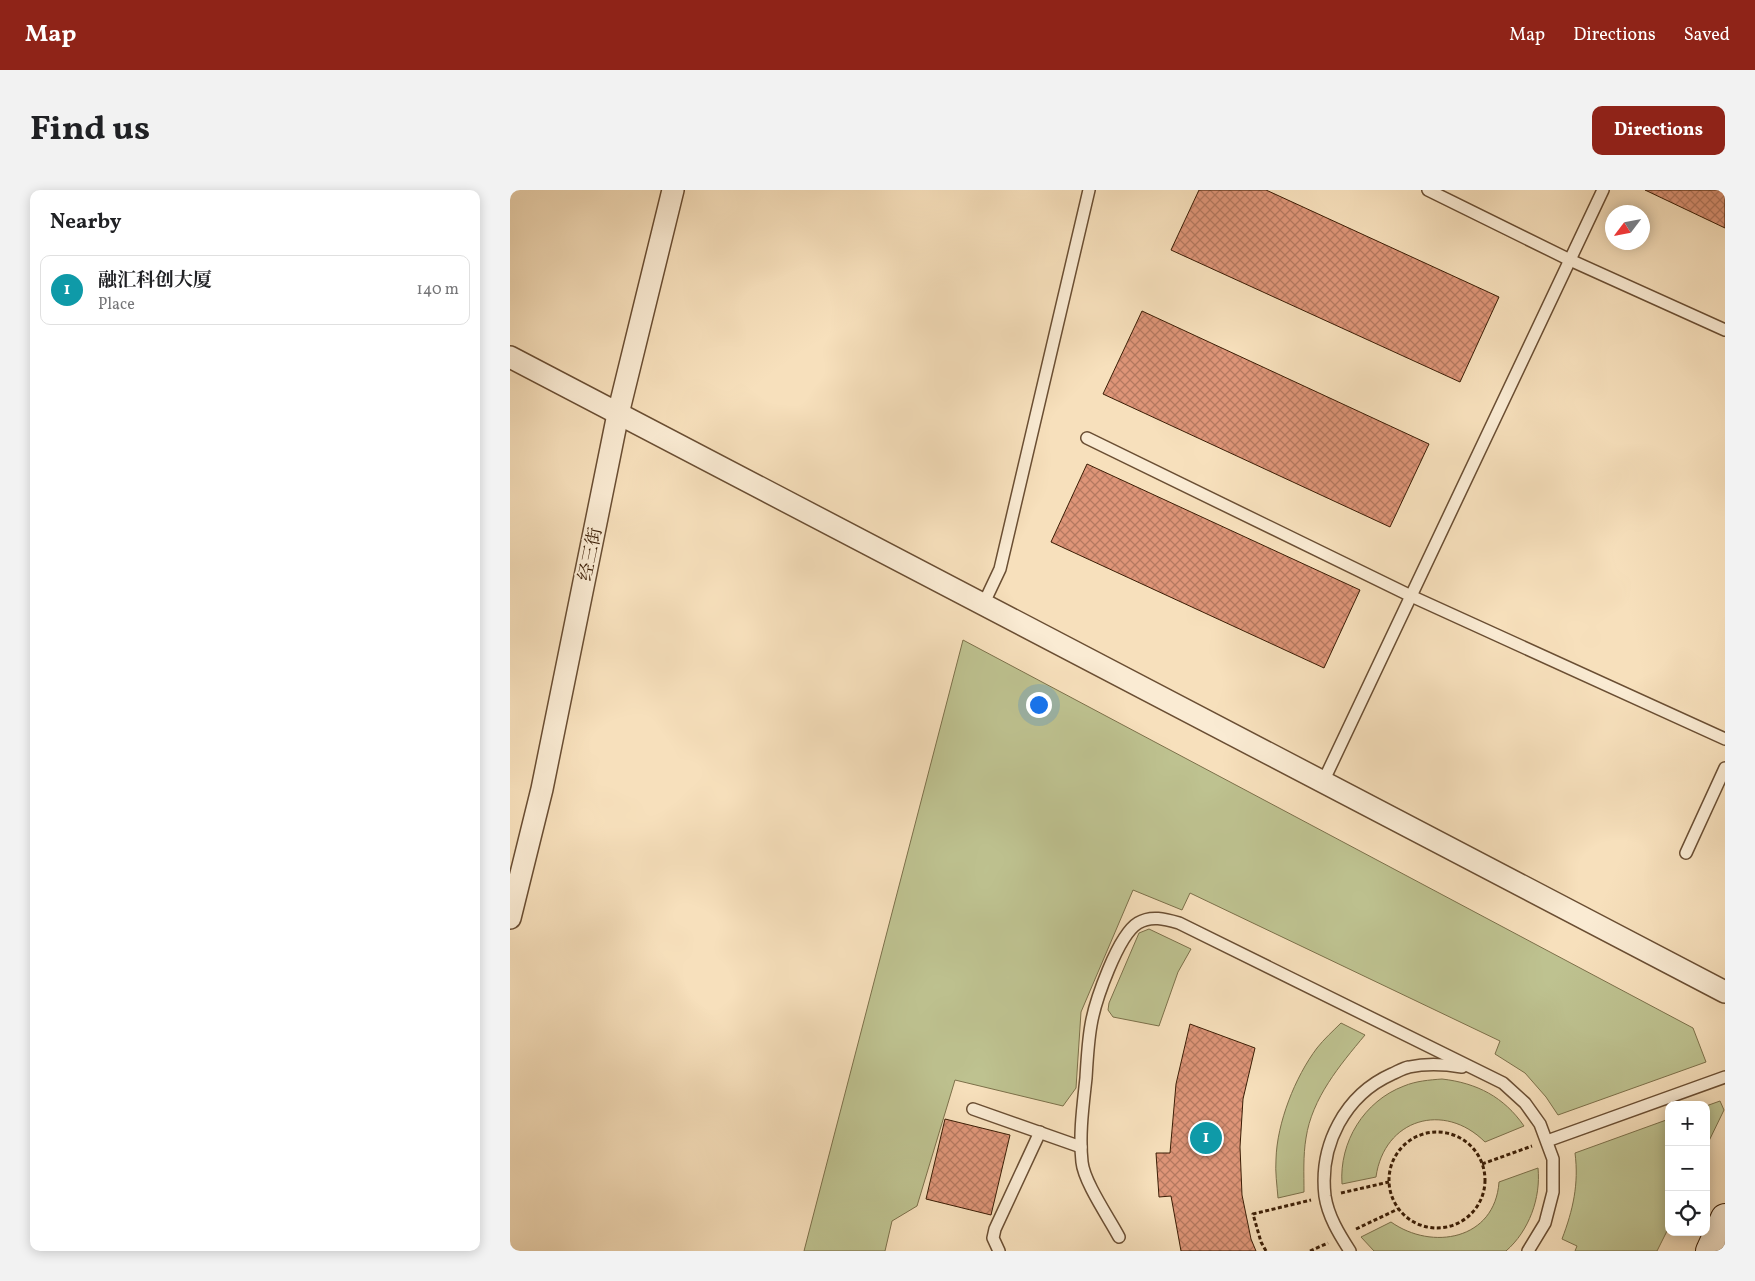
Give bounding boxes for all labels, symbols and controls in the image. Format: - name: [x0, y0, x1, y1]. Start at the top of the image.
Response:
- text: Map: [25, 18, 76, 52]
- text: Map: [1509, 23, 1545, 48]
- text: Directions: [1573, 23, 1656, 48]
- text: Saved: [1684, 23, 1730, 48]
- text: Find us: [30, 106, 150, 154]
- button: Directions: [1592, 106, 1725, 155]
- north arrow: [1605, 205, 1650, 250]
- text: Nearby: [50, 208, 121, 237]
- text: 融汇科创大厦: [98, 268, 212, 294]
- text: 1: [64, 279, 70, 301]
- text: 140 m: [417, 279, 459, 301]
- text: Place: [98, 294, 135, 316]
- street label: 经三街: [574, 525, 609, 583]
- your location: [1026, 692, 1052, 718]
- map controls: [1665, 1101, 1710, 1236]
- button: +: [1665, 1101, 1710, 1146]
- pin: 1: [1190, 1119, 1222, 1157]
- button: −: [1665, 1146, 1710, 1191]
- button: locate: [1665, 1191, 1710, 1236]

